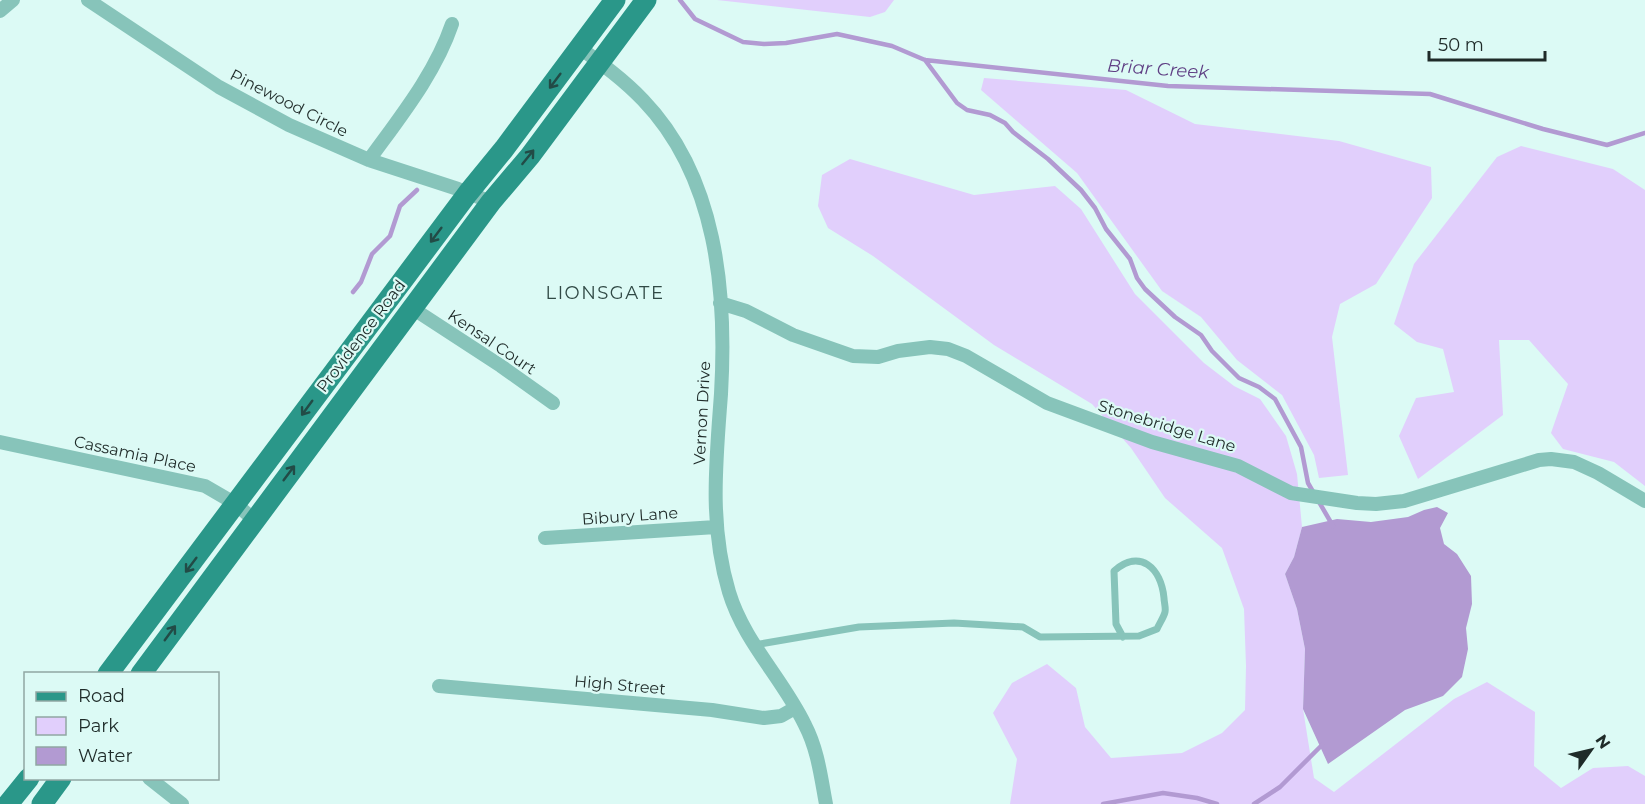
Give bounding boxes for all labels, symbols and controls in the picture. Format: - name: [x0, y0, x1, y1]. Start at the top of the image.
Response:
- scale bar: [1429, 24, 1544, 62]
- text: 50 m: [1438, 34, 1484, 56]
- water label: Briar Creek: [1106, 54, 1211, 84]
- street label: Pinewood Circle: [227, 65, 351, 141]
- one-way arrow: [549, 72, 561, 88]
- one-way arrow: [522, 149, 535, 165]
- one-way arrow: [430, 227, 443, 243]
- street label: Providence Road: [312, 276, 410, 396]
- district label: LIONSGATE: [546, 282, 664, 304]
- street label: Kensal Court: [444, 306, 540, 379]
- street label: Vernon Drive: [690, 361, 714, 465]
- street label: Stonebridge Lane: [1096, 396, 1238, 456]
- one-way arrow: [301, 400, 313, 416]
- street label: Cassamia Place: [72, 432, 198, 476]
- one-way arrow: [282, 465, 295, 481]
- street label: Bibury Lane: [581, 503, 679, 529]
- one-way arrow: [184, 556, 197, 572]
- one-way arrow: [164, 626, 176, 642]
- legend: [24, 672, 219, 780]
- street label: High Street: [574, 672, 667, 699]
- text: Road: [78, 685, 125, 707]
- text: Park: [78, 715, 119, 737]
- north arrow: [1561, 720, 1621, 780]
- text: N: [1592, 731, 1615, 753]
- text: Water: [78, 745, 133, 767]

